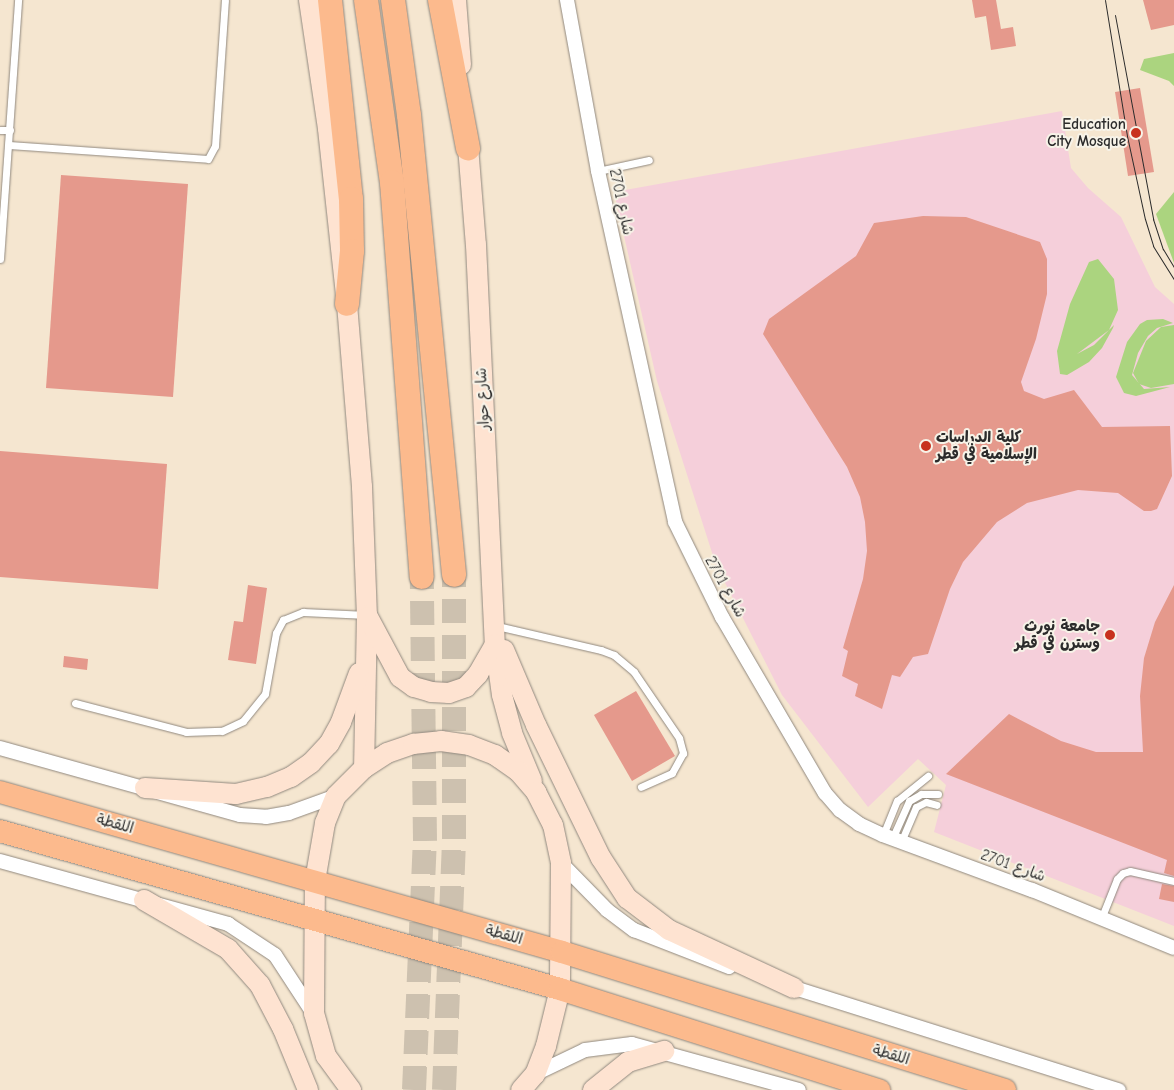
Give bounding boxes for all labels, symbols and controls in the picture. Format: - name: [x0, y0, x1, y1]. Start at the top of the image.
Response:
- place label: Education City Mosque: [1047, 115, 1126, 150]
- marker: Education City Mosque: [1130, 127, 1142, 139]
- street label: شارع 2701: [605, 167, 637, 237]
- street label: شارع حوار: [472, 367, 494, 431]
- place label: كلية الدراسات الإسلامية في قطر: [936, 428, 1037, 463]
- marker: كلية الدراسات الإسلامية في قطر: [920, 440, 932, 452]
- street label: شارع 2701: [701, 553, 749, 621]
- place label: جامعة نورث وسترن في قطر: [1015, 617, 1100, 652]
- marker: جامعة نورث وسترن في قطر: [1104, 629, 1116, 641]
- street label: اللقطة: [94, 810, 136, 838]
- street label: شارع 2701: [978, 846, 1048, 886]
- street label: اللقطة: [483, 921, 525, 949]
- street label: اللقطة: [870, 1041, 912, 1069]

